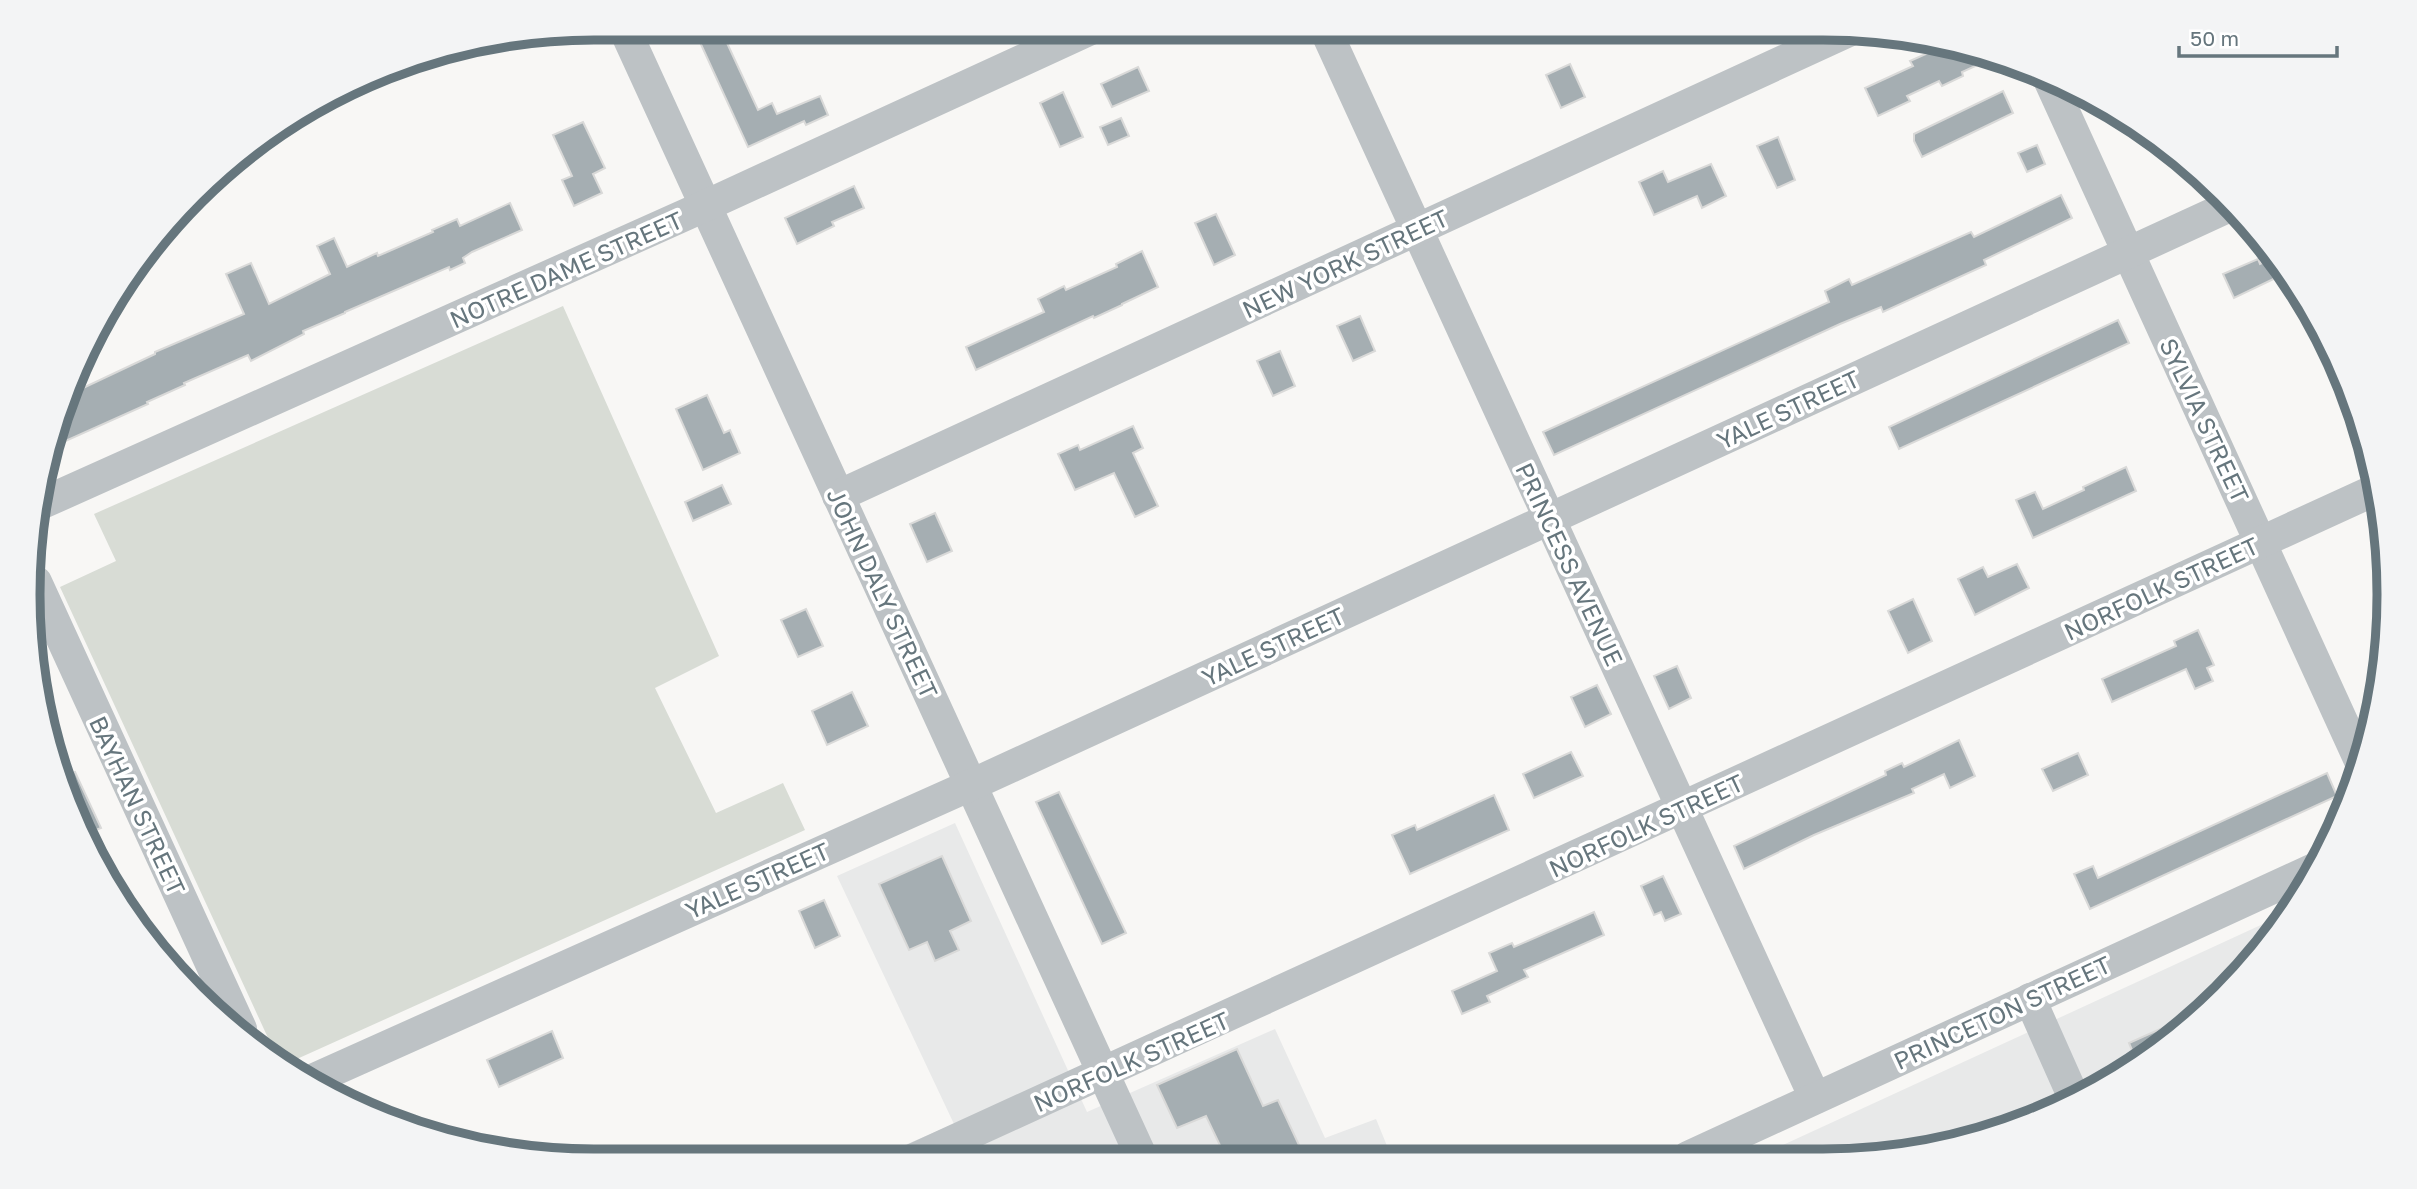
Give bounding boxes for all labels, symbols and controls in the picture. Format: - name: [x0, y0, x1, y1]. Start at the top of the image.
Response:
- scale bar: [2179, 14, 2336, 58]
- text: 50 m: [2190, 25, 2239, 51]
- street label: NEW YORK STREET: [1237, 202, 1453, 323]
- street label: NOTRE DAME STREET: [445, 205, 687, 333]
- street label: SYLVIA STREET: [2154, 333, 2256, 507]
- street label: YALE STREET: [1712, 363, 1864, 455]
- street label: PRINCESS AVENUE: [1510, 458, 1630, 670]
- street label: JOHN DALY STREET: [822, 483, 945, 703]
- street label: NORFOLK STREET: [2059, 530, 2263, 646]
- street label: YALE STREET: [1197, 600, 1349, 692]
- street label: BAYHAN STREET: [84, 711, 192, 899]
- street label: NORFOLK STREET: [1544, 767, 1748, 883]
- street label: YALE STREET: [681, 835, 833, 925]
- street label: PRINCETON STREET: [1889, 949, 2115, 1075]
- street label: NORFOLK STREET: [1029, 1005, 1233, 1117]

